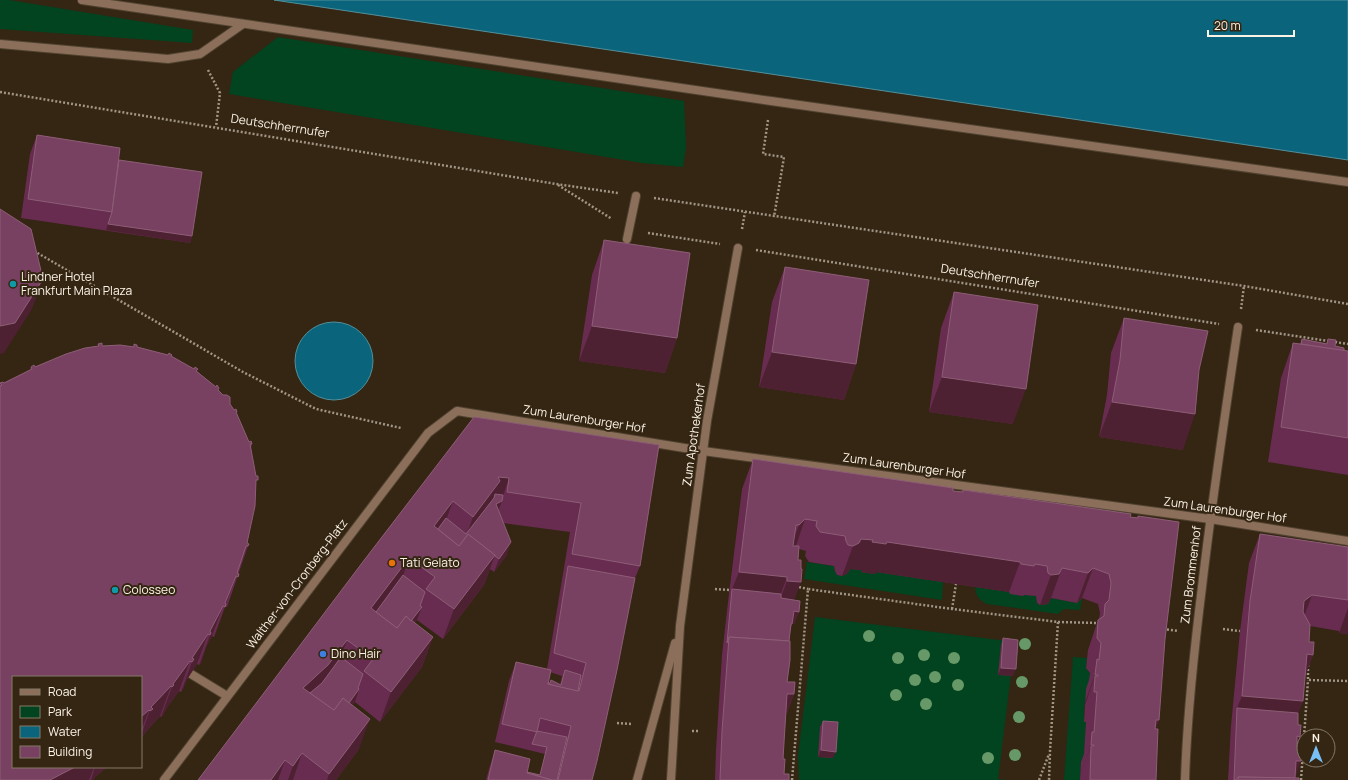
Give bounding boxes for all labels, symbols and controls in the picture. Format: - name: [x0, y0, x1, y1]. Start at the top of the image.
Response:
- scale bar: [1208, 12, 1294, 38]
- text: 20 m: [1214, 17, 1241, 34]
- street label: Deutschherrnufer: [230, 109, 331, 142]
- street label: Deutschherrnufer: [940, 259, 1041, 292]
- place label: Lindner Hotel Frankfurt Main Plaza: [21, 268, 132, 299]
- marker: Lindner Hotel Frankfurt Main Plaza: [8, 279, 18, 289]
- street label: Zum Apothekerhof: [678, 382, 709, 487]
- street label: Zum Laurenburger Hof: [522, 400, 647, 437]
- street label: Zum Laurenburger Hof: [842, 448, 967, 483]
- street label: Zum Laurenburger Hof: [1163, 492, 1288, 527]
- street label: Walther-von-Cronberg-Platz: [242, 515, 351, 652]
- street label: Zum Brommenhof: [1176, 524, 1205, 625]
- place label: Tati Gelato: [400, 554, 460, 571]
- marker: Tati Gelato: [387, 558, 397, 568]
- place label: Colosseo: [123, 581, 175, 598]
- marker: Colosseo: [110, 585, 120, 595]
- place label: Dino Hair: [331, 645, 381, 662]
- marker: Dino Hair: [318, 649, 328, 659]
- legend: [12, 676, 142, 768]
- text: Road: [48, 683, 76, 700]
- text: Park: [48, 703, 73, 720]
- text: Water: [48, 723, 82, 740]
- north arrow: [1296, 728, 1336, 768]
- text: N: [1312, 730, 1320, 745]
- text: Building: [48, 743, 92, 760]

